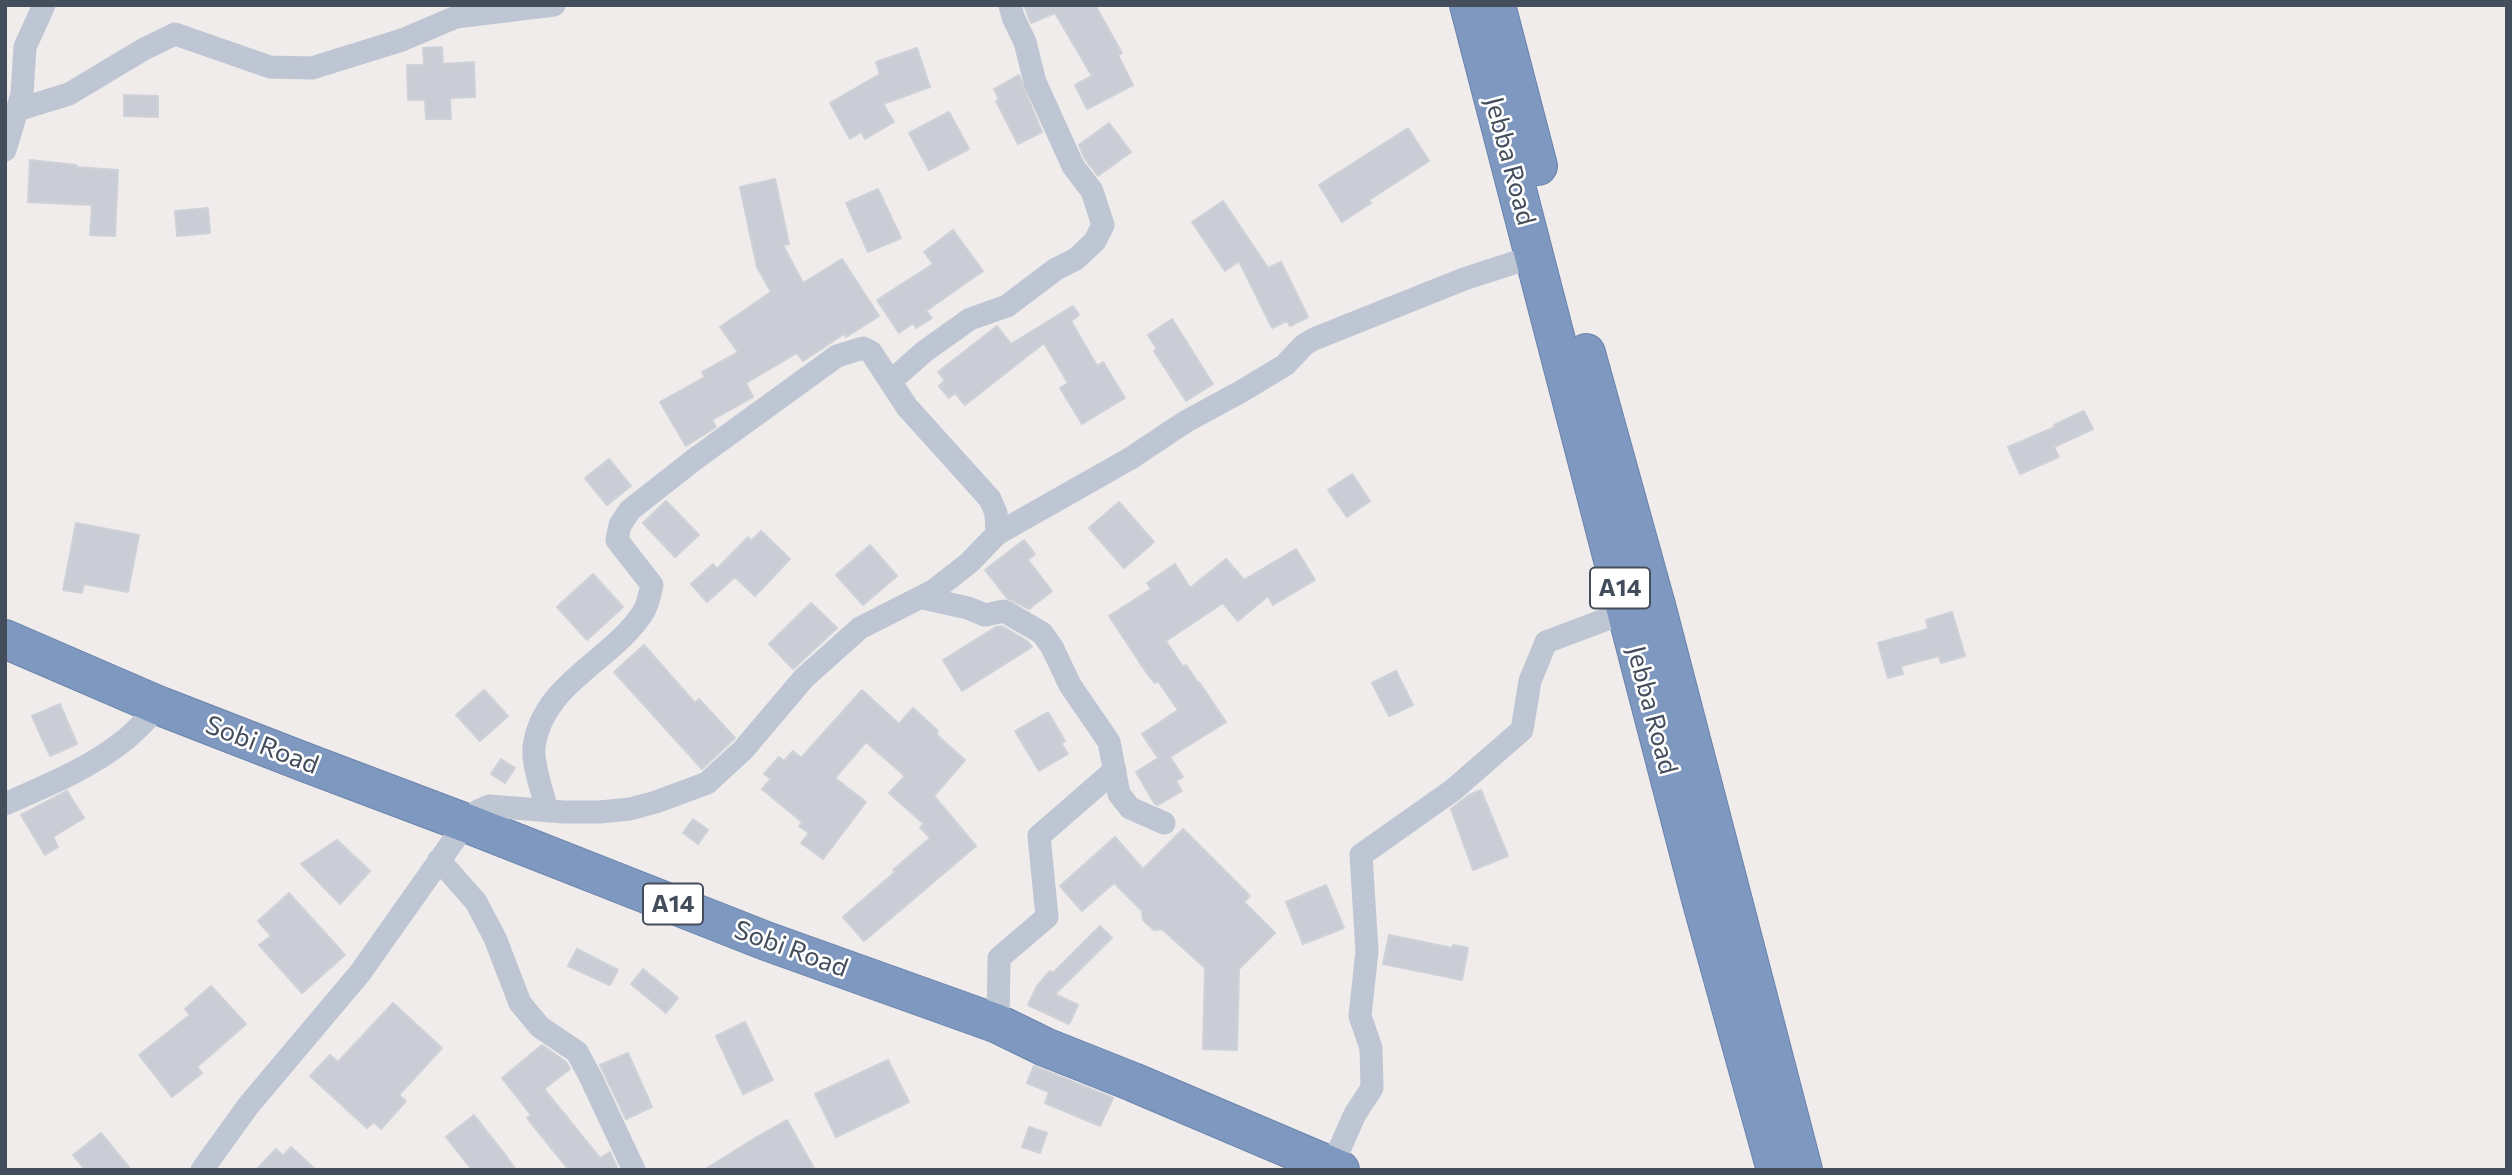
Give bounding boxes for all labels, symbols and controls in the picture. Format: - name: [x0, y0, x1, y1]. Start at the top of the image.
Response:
- street label: Jebba Road: [1478, 94, 1542, 228]
- road number: A14: [1590, 568, 1650, 608]
- street label: Jebba Road: [1620, 643, 1684, 777]
- street label: Sobi Road: [201, 709, 323, 781]
- road number: A14: [643, 884, 703, 924]
- street label: Sobi Road: [730, 914, 852, 984]

